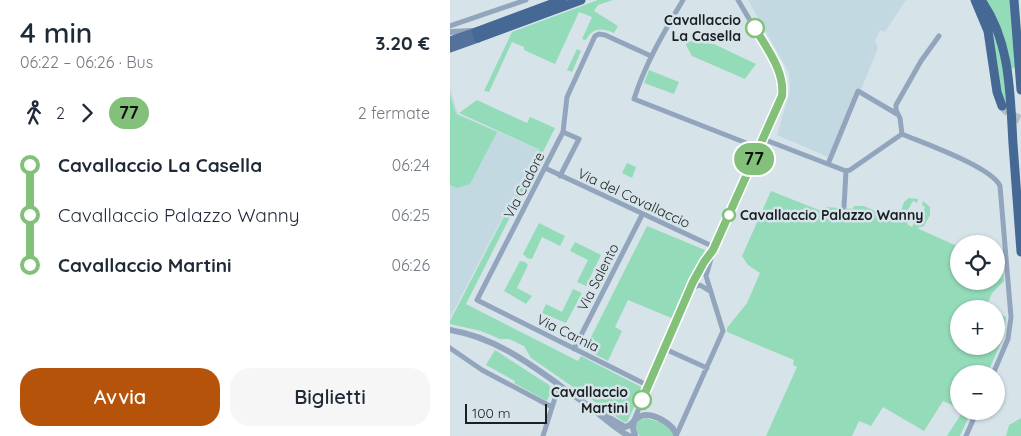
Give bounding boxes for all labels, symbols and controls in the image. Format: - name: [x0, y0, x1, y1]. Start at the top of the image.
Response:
- place label: Cavallaccio La Casella: [664, 11, 741, 45]
- text: 4 min: [20, 15, 92, 50]
- marker: Cavallaccio La Casella: [745, 18, 765, 38]
- text: 3.20 €: [375, 31, 430, 55]
- text: 06:22 – 06:26 · Bus: [20, 52, 153, 72]
- icon: walk: [20, 99, 48, 127]
- icon: forward: [73, 99, 101, 127]
- text: 77: [119, 101, 139, 124]
- text: 2: [56, 103, 65, 123]
- text: 2 fermate: [358, 103, 430, 123]
- line badge: 77: [732, 143, 776, 175]
- text: 77: [744, 147, 764, 170]
- street label: Via Cadore: [500, 149, 548, 221]
- text: Cavallaccio La Casella: [58, 153, 262, 177]
- text: 06:24: [392, 155, 430, 175]
- street label: Via del Cavallaccio: [575, 164, 693, 232]
- text: Cavallaccio Palazzo Wanny: [58, 203, 300, 227]
- text: 06:25: [391, 205, 430, 225]
- place label: Cavallaccio Palazzo Wanny: [740, 206, 923, 224]
- marker: Cavallaccio Palazzo Wanny: [722, 208, 736, 222]
- map controls: [950, 235, 1005, 420]
- button: locate: [950, 235, 1005, 290]
- street label: Via Salento: [573, 240, 623, 314]
- text: Cavallaccio Martini: [58, 253, 232, 277]
- text: 06:26: [391, 255, 430, 275]
- button: +: [950, 300, 1005, 355]
- street label: Via Carnia: [534, 310, 602, 356]
- button: −: [950, 365, 1005, 420]
- button: Avvia: [20, 368, 220, 426]
- button: Biglietti: [230, 368, 430, 426]
- place label: Cavallaccio Martini: [551, 383, 628, 417]
- marker: Cavallaccio Martini: [632, 390, 652, 410]
- scale bar: [465, 401, 548, 424]
- text: 100 m: [472, 404, 510, 422]

